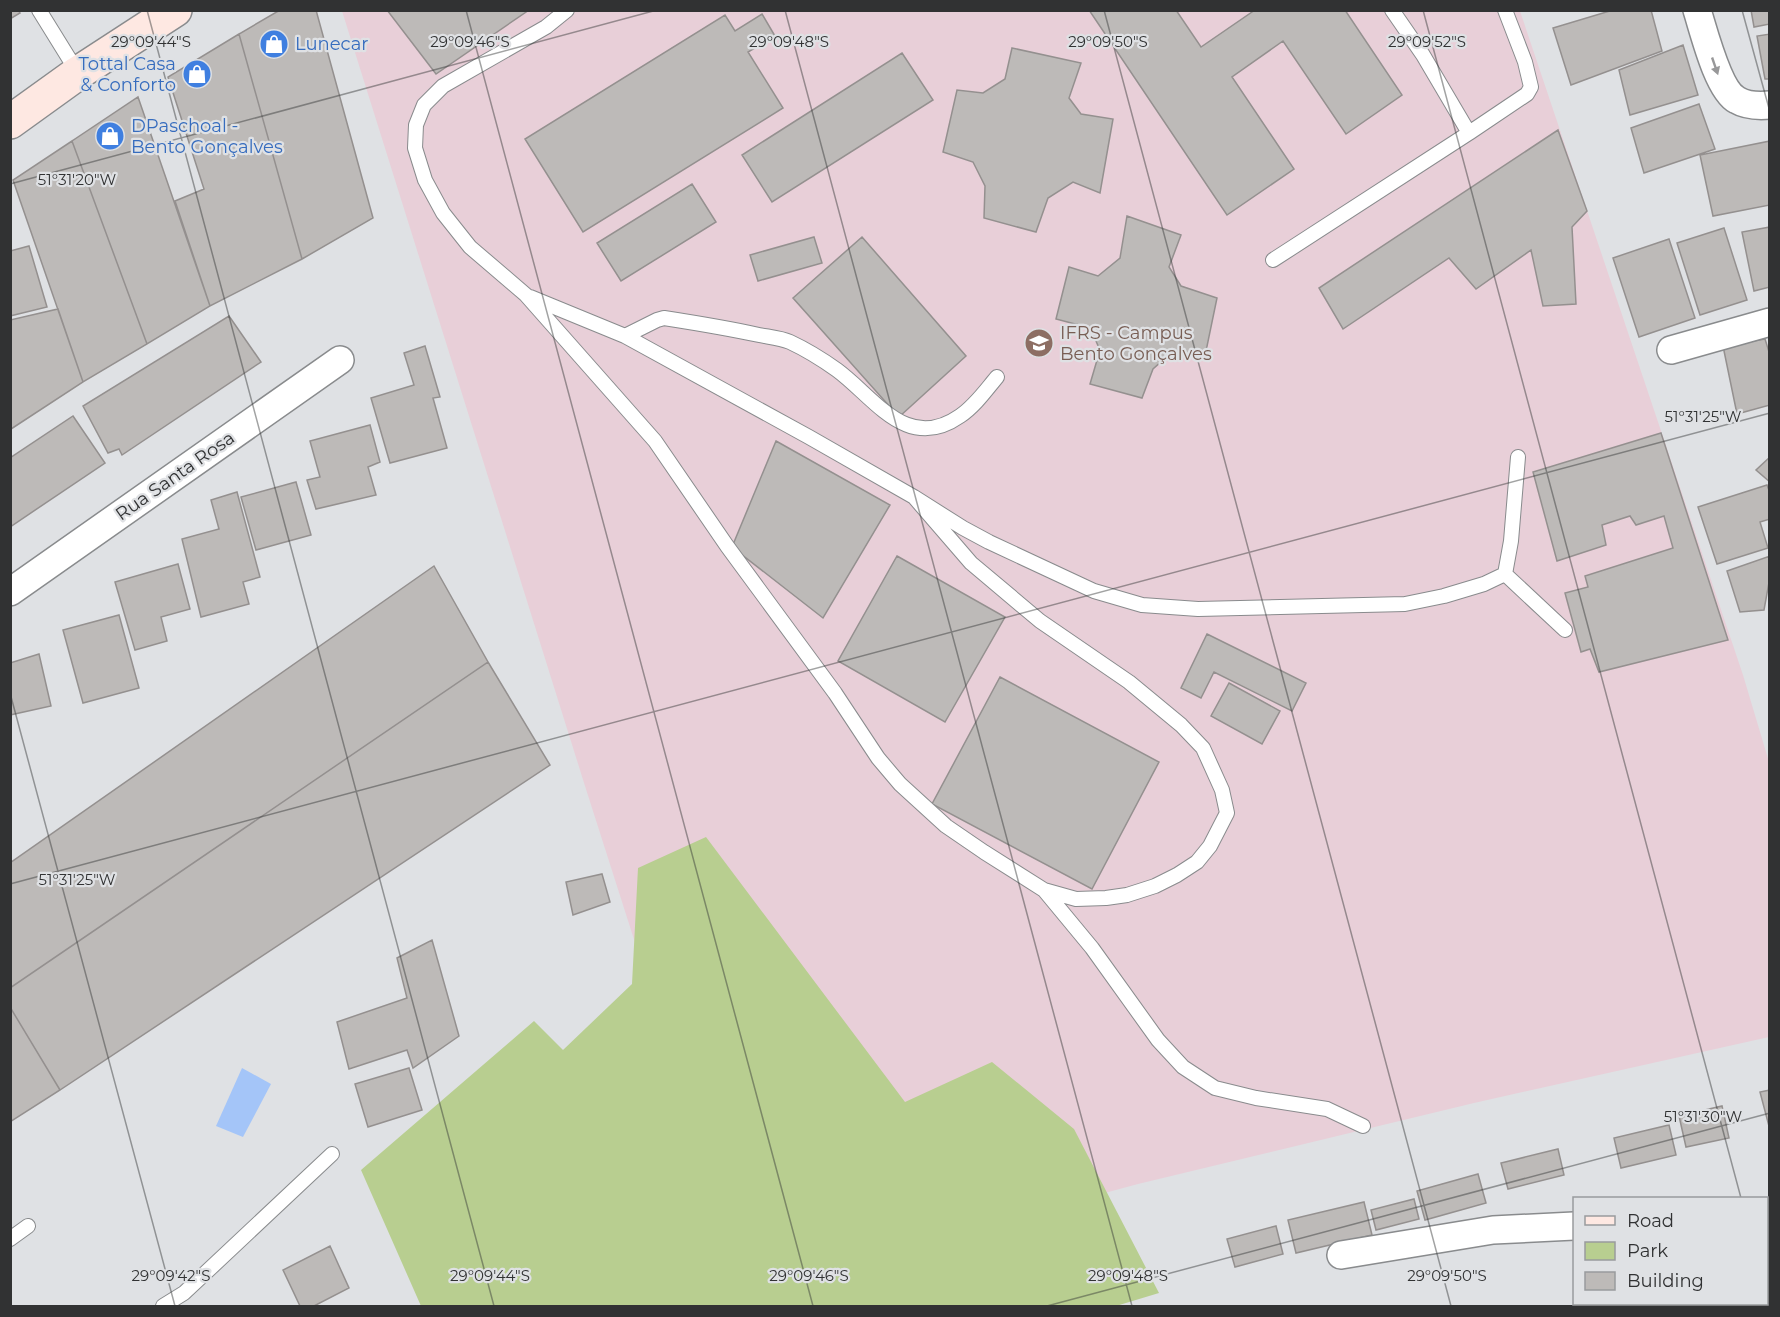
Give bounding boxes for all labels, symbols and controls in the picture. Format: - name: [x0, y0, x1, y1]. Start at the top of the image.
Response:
- shop icon: Lunecar: [258, 28, 290, 60]
- text: 29°09'44"S: [111, 32, 191, 51]
- text: 29°09'46"S: [430, 32, 510, 51]
- text: 29°09'48"S: [749, 32, 829, 51]
- text: 29°09'50"S: [1068, 32, 1148, 51]
- text: 29°09'52"S: [1388, 32, 1466, 51]
- place label: Lunecar: [295, 33, 369, 55]
- place label: Tottal Casa & Conforto: [79, 53, 176, 96]
- one-way arrow: [1711, 57, 1721, 75]
- shop icon: Tottal Casa & Conforto: [181, 58, 213, 90]
- place label: DPaschoal - Bento Gonçalves: [131, 115, 283, 158]
- shop icon: DPaschoal - Bento Gonçalves: [94, 120, 126, 152]
- text: 51°31'20"W: [38, 170, 117, 189]
- place label: IFRS - Campus Bento Gonçalves: [1060, 322, 1212, 365]
- school or university icon: IFRS - Campus Bento Gonçalves: [1023, 327, 1055, 359]
- text: 51°31'25"W: [1665, 407, 1742, 426]
- street label: Rua Santa Rosa: [111, 427, 239, 525]
- text: 51°31'25"W: [39, 870, 116, 889]
- text: 51°31'30"W: [1664, 1107, 1743, 1126]
- legend: [1573, 1197, 1768, 1305]
- text: Road: [1627, 1210, 1674, 1232]
- text: Park: [1627, 1240, 1668, 1262]
- text: 29°09'42"S: [132, 1266, 210, 1285]
- text: 29°09'44"S: [450, 1266, 530, 1285]
- text: 29°09'46"S: [769, 1266, 849, 1285]
- text: 29°09'48"S: [1088, 1266, 1168, 1285]
- text: 29°09'50"S: [1407, 1266, 1487, 1285]
- text: Building: [1627, 1270, 1704, 1292]

